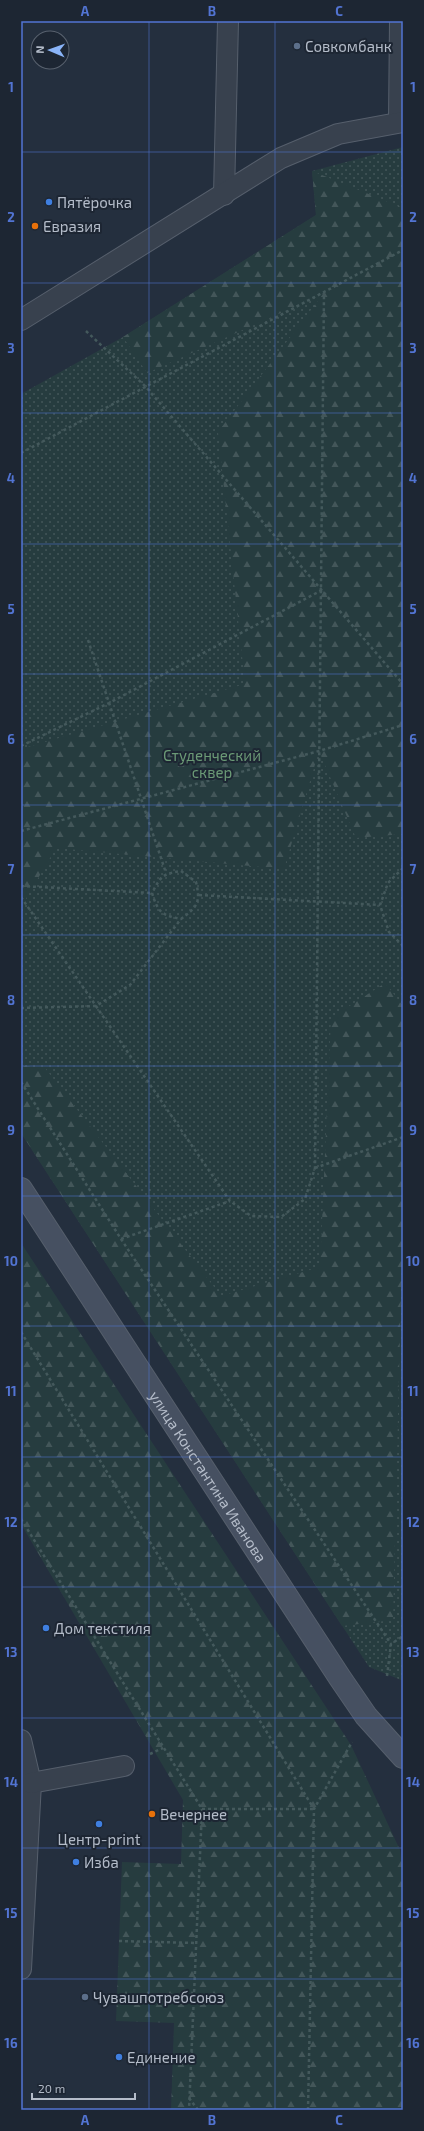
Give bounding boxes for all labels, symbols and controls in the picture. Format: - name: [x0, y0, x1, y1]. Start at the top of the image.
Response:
- text: A: [81, 3, 90, 19]
- text: B: [208, 3, 216, 19]
- text: C: [335, 3, 343, 19]
- north arrow: [30, 30, 70, 70]
- place label: Совкомбанк: [305, 37, 392, 55]
- marker: Совкомбанк: [292, 41, 302, 51]
- text: N: [33, 45, 46, 54]
- text: 1: [8, 79, 14, 95]
- text: 1: [410, 79, 416, 95]
- place label: Пятёрочка: [57, 193, 132, 211]
- marker: Пятёрочка: [44, 197, 54, 207]
- text: 2: [7, 209, 15, 225]
- text: 2: [409, 209, 417, 225]
- place label: Евразия: [43, 217, 101, 235]
- marker: Евразия: [30, 221, 40, 231]
- text: 3: [7, 340, 15, 356]
- text: 3: [409, 340, 417, 356]
- text: 4: [7, 470, 15, 486]
- text: 4: [409, 470, 417, 486]
- text: 5: [7, 601, 15, 617]
- text: 5: [409, 601, 417, 617]
- text: 6: [7, 731, 15, 747]
- text: 6: [409, 731, 417, 747]
- park label: Студенческий сквер: [163, 746, 261, 781]
- text: 7: [8, 861, 15, 877]
- text: 7: [410, 861, 417, 877]
- text: 8: [7, 992, 15, 1008]
- text: 8: [409, 992, 417, 1008]
- text: 9: [7, 1122, 15, 1138]
- text: 9: [409, 1122, 417, 1138]
- text: 10: [4, 1253, 18, 1269]
- text: 10: [406, 1253, 420, 1269]
- text: 11: [5, 1383, 17, 1399]
- text: 11: [407, 1383, 419, 1399]
- street label: улица Константина Иванова: [145, 1387, 271, 1565]
- text: 12: [4, 1514, 18, 1530]
- text: 12: [406, 1514, 420, 1530]
- place label: Дом текстиля: [54, 1619, 151, 1637]
- marker: Дом текстиля: [41, 1623, 51, 1633]
- text: 13: [5, 1644, 18, 1660]
- text: 13: [407, 1644, 420, 1660]
- text: 14: [4, 1774, 18, 1790]
- text: 14: [406, 1774, 420, 1790]
- place label: Вечернее: [160, 1805, 227, 1823]
- marker: Вечернее: [147, 1809, 157, 1819]
- marker: Центр-print: [94, 1819, 104, 1829]
- place label: Центр-print: [58, 1830, 141, 1848]
- place label: Изба: [84, 1853, 119, 1871]
- marker: Изба: [71, 1857, 81, 1867]
- text: 15: [5, 1905, 17, 1921]
- text: 15: [407, 1905, 419, 1921]
- place label: Чувашпотребсоюз: [93, 1988, 224, 2007]
- marker: Чувашпотребсоюз: [80, 1992, 90, 2002]
- text: 16: [4, 2035, 18, 2051]
- text: 16: [406, 2035, 420, 2051]
- place label: Единение: [127, 2048, 195, 2066]
- marker: Единение: [114, 2052, 124, 2062]
- scale bar: [32, 2075, 135, 2101]
- text: 20 m: [38, 2081, 65, 2095]
- text: A: [81, 2112, 90, 2128]
- text: B: [208, 2112, 216, 2128]
- text: C: [335, 2112, 343, 2128]

